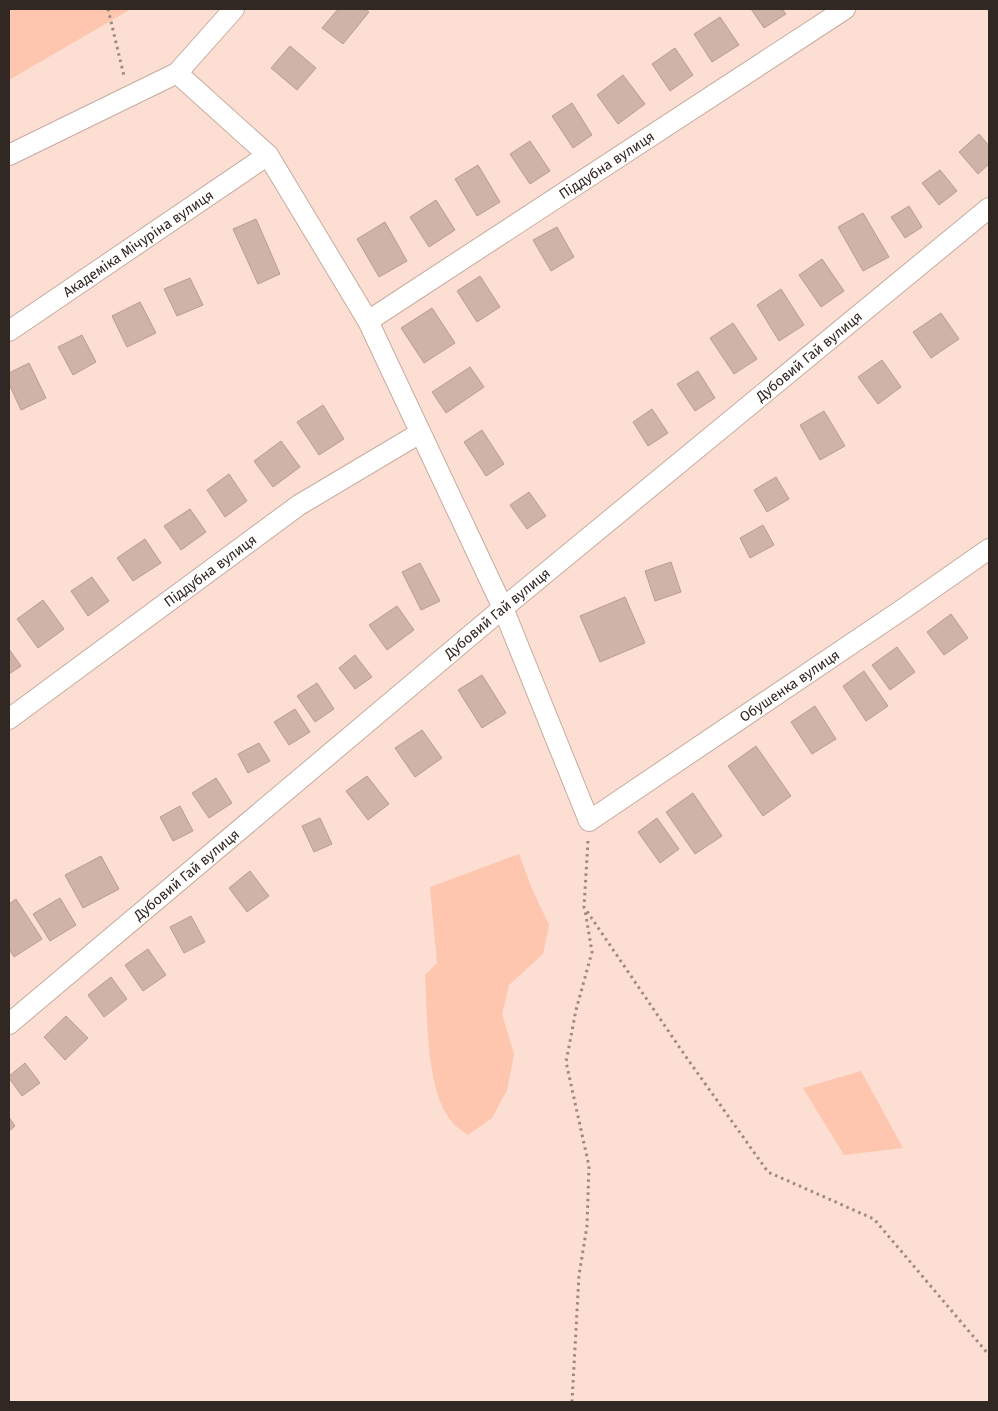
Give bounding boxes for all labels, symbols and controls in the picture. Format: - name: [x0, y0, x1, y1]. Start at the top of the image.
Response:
- street label: Піддубна вулиця: [556, 128, 657, 202]
- street label: Академіка Мічуріна вулиця: [60, 186, 216, 300]
- street label: Дубовий Гай вулиця: [752, 308, 865, 406]
- street label: Піддубна вулиця: [161, 531, 260, 610]
- street label: Дубовий Гай вулиця: [440, 564, 553, 663]
- street label: Обушенка вулиця: [736, 646, 843, 725]
- street label: Дубовий Гай вулиця: [130, 825, 243, 924]

